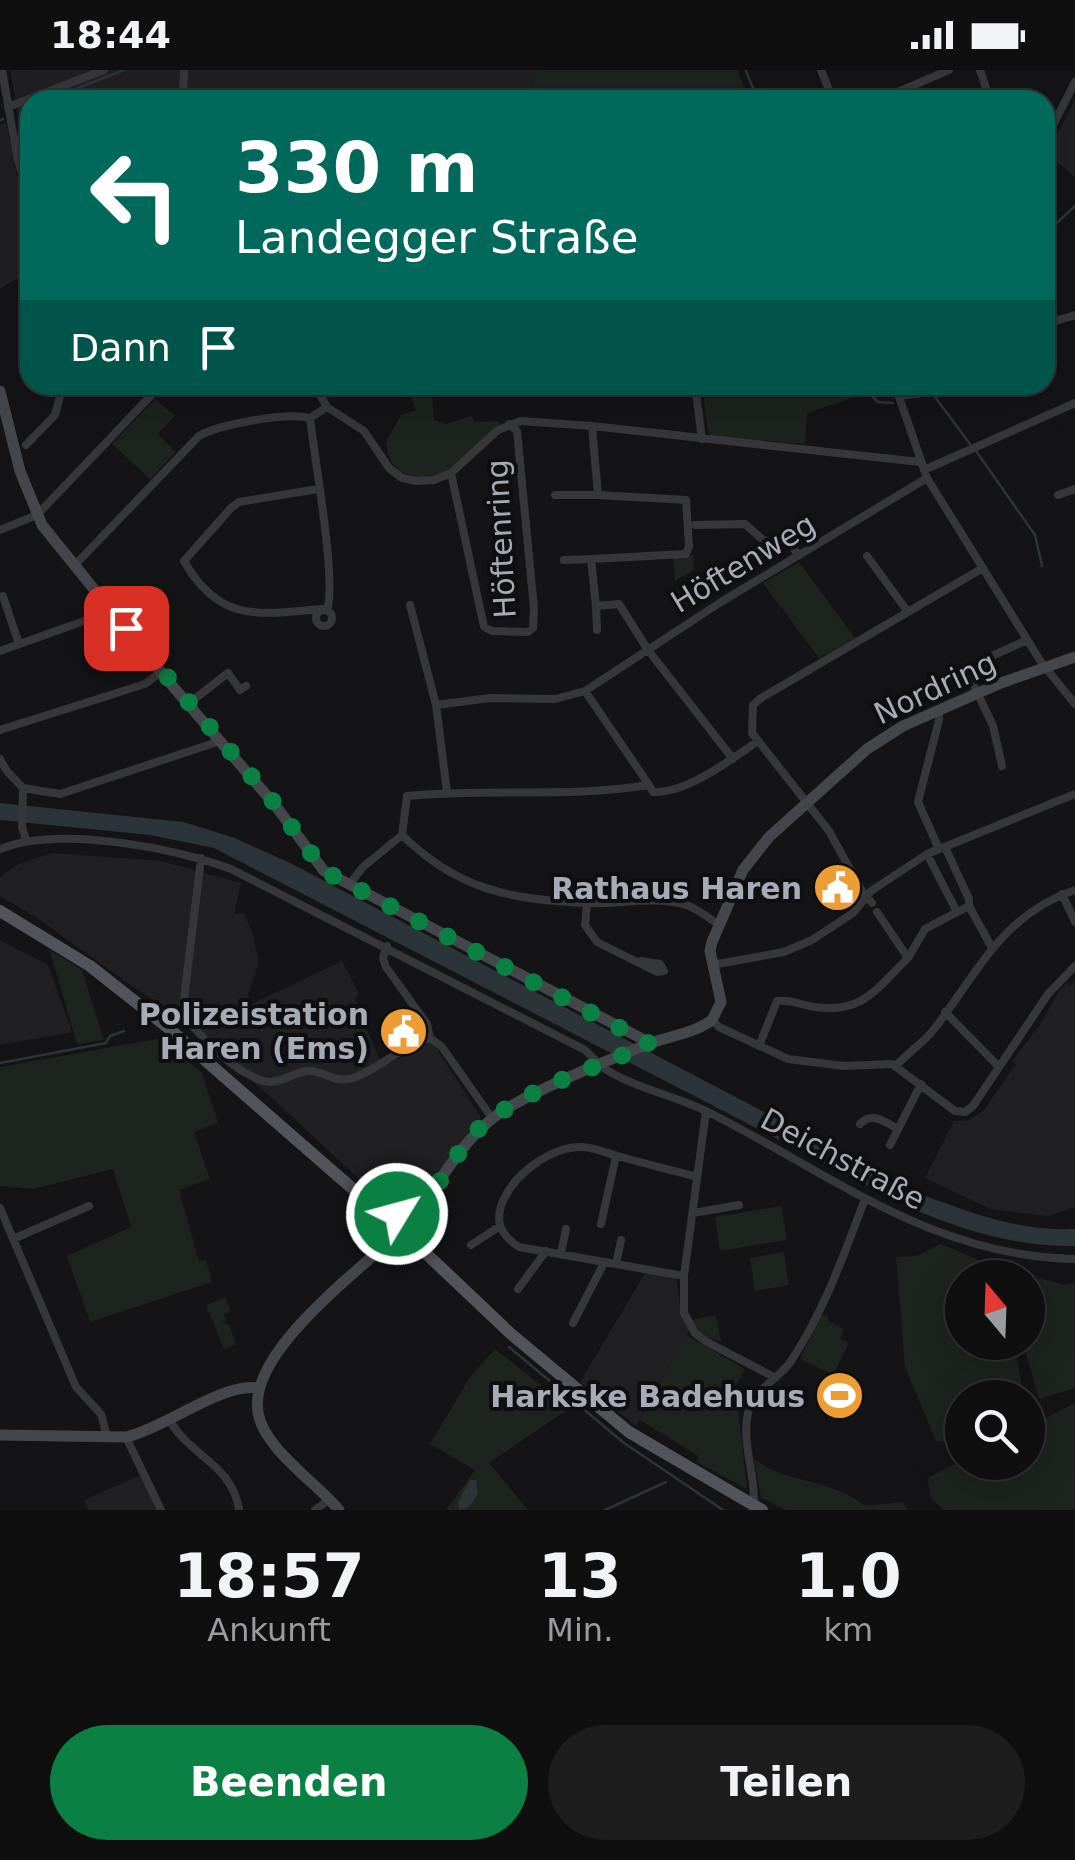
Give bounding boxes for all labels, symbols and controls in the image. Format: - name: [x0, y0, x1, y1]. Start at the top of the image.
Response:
- text: 18:44: [50, 13, 171, 57]
- text: 330 m: [235, 127, 478, 209]
- icon: left: [70, 130, 200, 260]
- text: Landegger Straße: [235, 211, 638, 264]
- icon: arrive: [191, 320, 246, 375]
- text: Dann: [70, 326, 171, 370]
- street label: Höftenring: [479, 459, 523, 619]
- street label: Höftenweg: [664, 506, 822, 620]
- pin: [84, 586, 169, 671]
- icon: arrive: [99, 601, 154, 656]
- street label: Nordring: [869, 645, 1001, 731]
- public building icon: Rathaus Haren: [811, 862, 863, 914]
- place label: Rathaus Haren: [551, 871, 802, 906]
- place label: Polizeistation Haren (Ems): [139, 997, 369, 1066]
- public building icon: Polizeistation Haren (Ems): [378, 1005, 430, 1057]
- street label: Deichstraße: [755, 1101, 931, 1217]
- position arrow: [345, 1162, 449, 1266]
- north arrow: [945, 1260, 1045, 1360]
- map controls: [945, 1260, 1045, 1480]
- sports icon: Harkske Badehuus: [814, 1370, 866, 1422]
- place label: Harkske Badehuus: [490, 1379, 805, 1414]
- button: search: [945, 1380, 1045, 1480]
- text: 18:57: [174, 1541, 365, 1611]
- text: 13: [538, 1541, 622, 1611]
- text: 1.0: [795, 1541, 901, 1611]
- text: Ankunft: [207, 1611, 331, 1649]
- text: Min.: [546, 1611, 613, 1649]
- text: km: [823, 1611, 873, 1649]
- button: Beenden: [50, 1725, 528, 1840]
- button: Teilen: [548, 1725, 1025, 1840]

